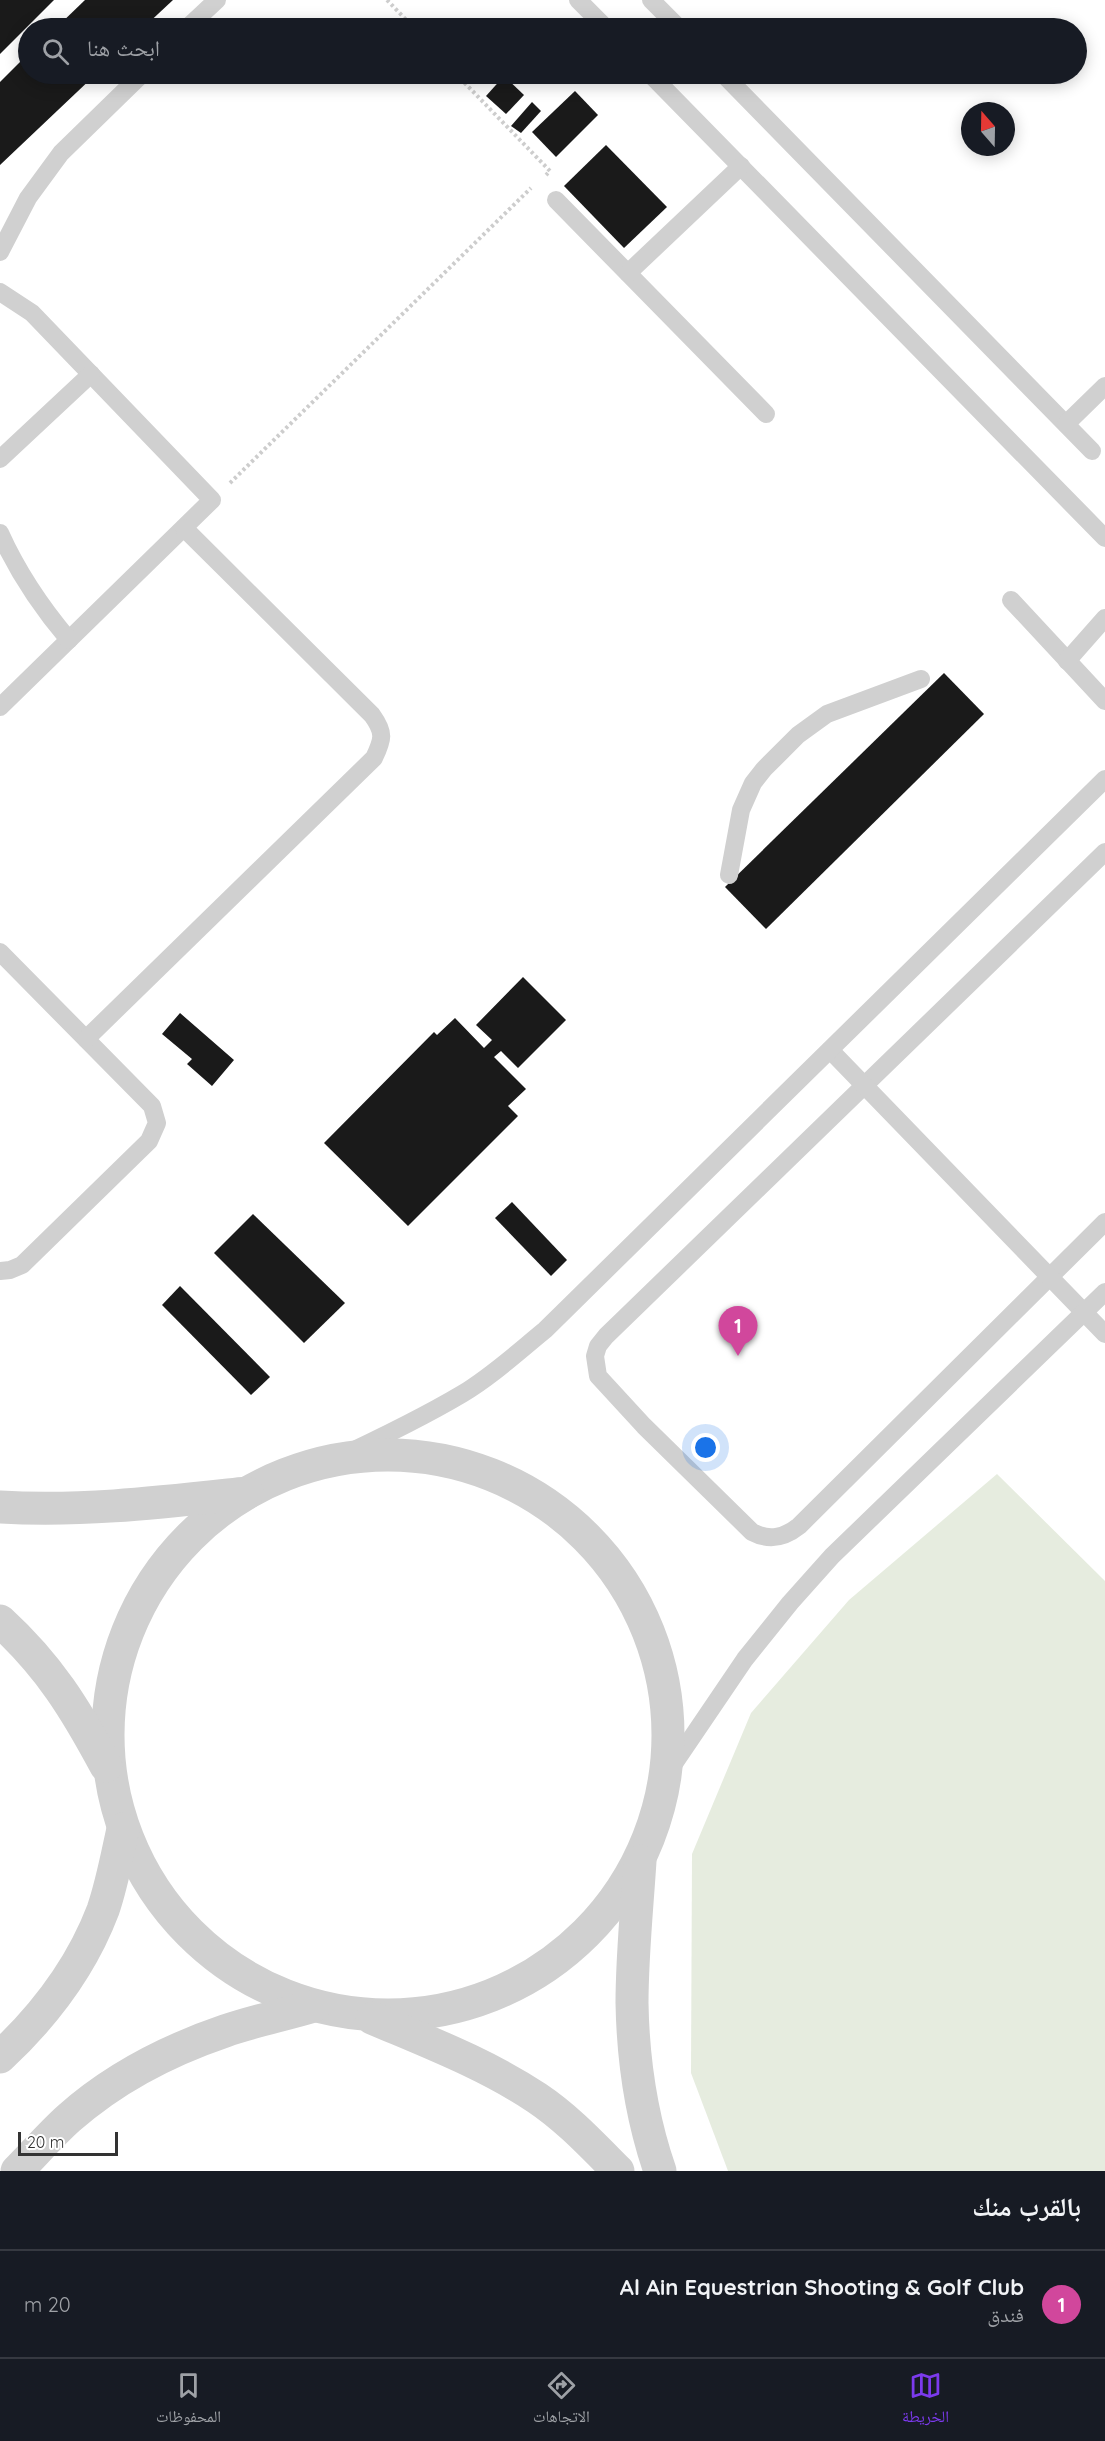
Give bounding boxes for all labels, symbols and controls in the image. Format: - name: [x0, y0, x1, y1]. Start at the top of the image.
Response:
- search box: [18, 18, 1087, 84]
- text: ابحث هنا: [87, 34, 160, 62]
- icon: search: [39, 35, 72, 68]
- north arrow: [961, 102, 1015, 156]
- pin: 1: [718, 1306, 758, 1356]
- your location: [691, 1433, 720, 1462]
- scale bar: [18, 2129, 118, 2156]
- text: 20 m: [27, 2132, 64, 2152]
- text: بالقرب منك: [972, 2190, 1081, 2223]
- text: Al Ain Equestrian Shooting & Golf Club: [620, 2273, 1024, 2301]
- text: 20 m: [24, 2292, 71, 2317]
- text: 1: [1058, 2292, 1065, 2317]
- text: فندق: [987, 2302, 1024, 2327]
- tab: المحفوظات: [156, 2369, 221, 2432]
- tab: الاتجاهات: [533, 2369, 590, 2432]
- tab: الخريطة: [902, 2369, 949, 2432]

